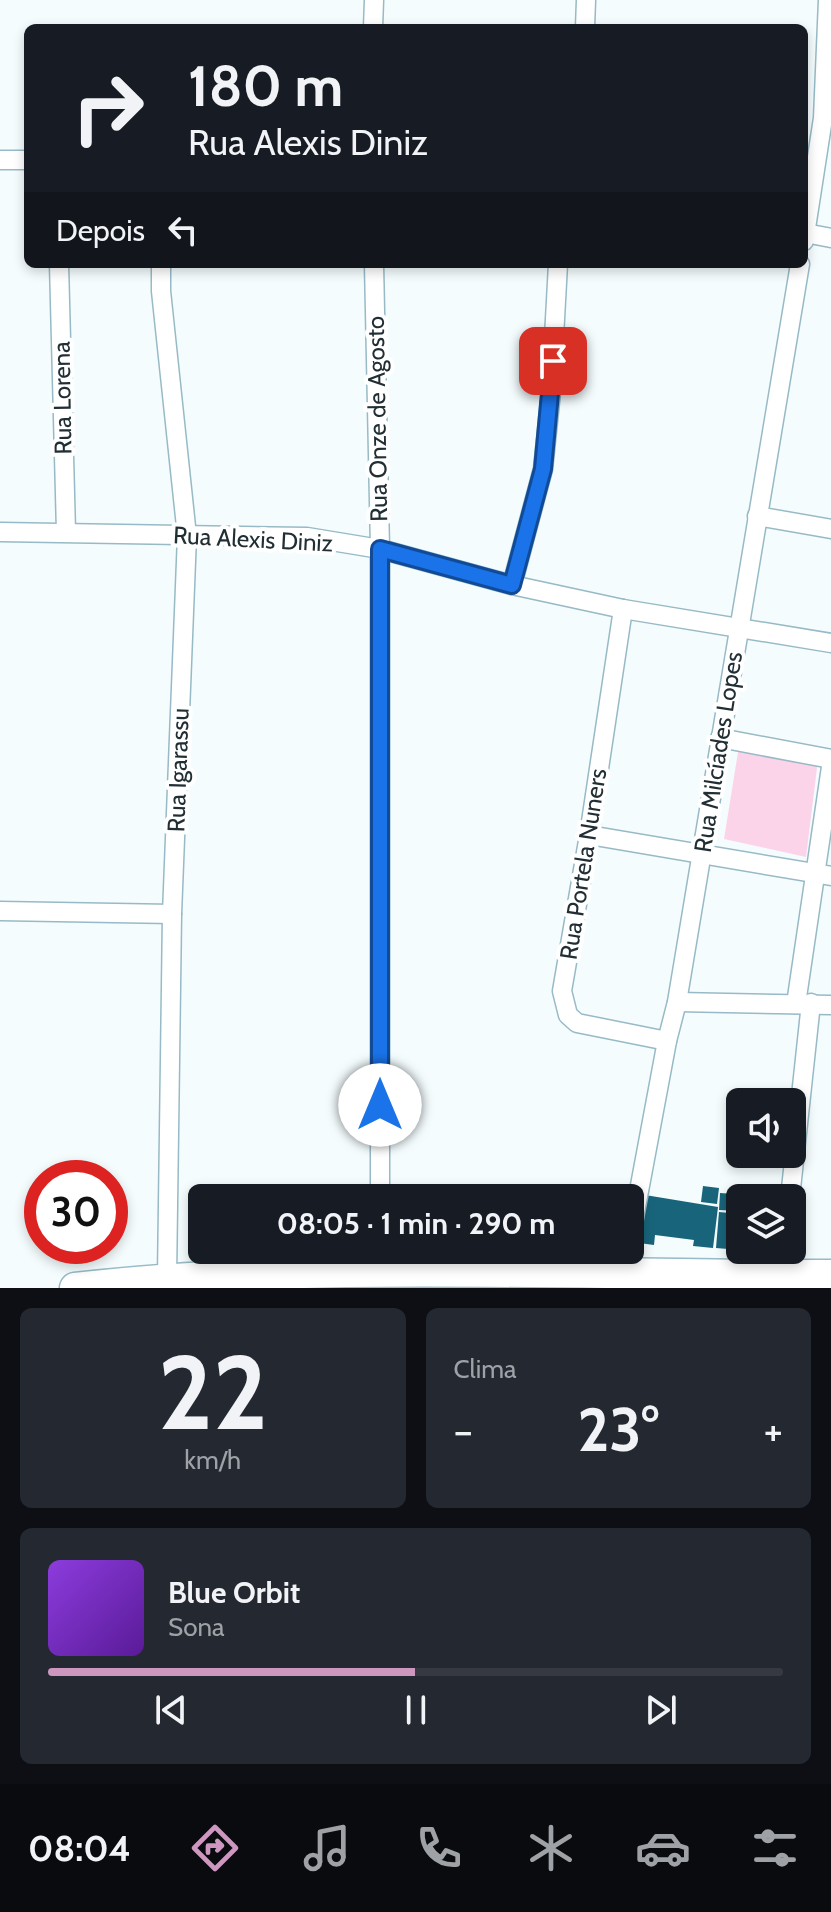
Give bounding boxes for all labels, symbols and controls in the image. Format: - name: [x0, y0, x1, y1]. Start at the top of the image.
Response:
- text: 180 m: [188, 52, 343, 120]
- icon: right: [56, 56, 160, 160]
- text: Rua Alexis Diniz: [188, 120, 428, 164]
- icon: left: [161, 208, 205, 252]
- text: Depois: [56, 212, 145, 249]
- street label: Rua Onze de Agosto: [361, 316, 393, 522]
- pin: [519, 327, 587, 395]
- icon: arrive: [531, 339, 575, 383]
- street label: Rua Lorena: [47, 341, 77, 455]
- street label: Rua Alexis Diniz: [172, 520, 334, 558]
- street label: Rua Milcíades Lopes: [688, 650, 748, 854]
- street label: Rua Igarassu: [161, 707, 195, 833]
- street label: Rua Portela Nuners: [554, 766, 612, 962]
- position arrow: [338, 1063, 422, 1147]
- map controls: [726, 1088, 806, 1264]
- button: sound: [726, 1088, 806, 1168]
- speed limit sign: 30: [24, 1160, 128, 1264]
- button: layers: [726, 1184, 806, 1264]
- text: 08:05 · 1 min · 290 m: [277, 1205, 555, 1242]
- text: 22: [158, 1329, 268, 1455]
- text: Clima: [454, 1353, 516, 1385]
- text: 23°: [578, 1393, 659, 1466]
- text: −: [454, 1404, 473, 1457]
- text: +: [764, 1404, 783, 1457]
- text: km/h: [184, 1444, 241, 1476]
- text: Blue Orbit: [168, 1574, 300, 1611]
- text: Sona: [168, 1611, 225, 1643]
- icon: previous: [149, 1688, 193, 1732]
- icon: pause: [394, 1688, 438, 1732]
- icon: next: [639, 1688, 683, 1732]
- icon: directions: [187, 1820, 243, 1876]
- icon: music: [299, 1820, 355, 1876]
- icon: phone: [411, 1820, 467, 1876]
- icon: climate: [523, 1820, 579, 1876]
- icon: car: [635, 1820, 691, 1876]
- icon: filters: [747, 1820, 803, 1876]
- text: 08:04: [28, 1826, 131, 1870]

